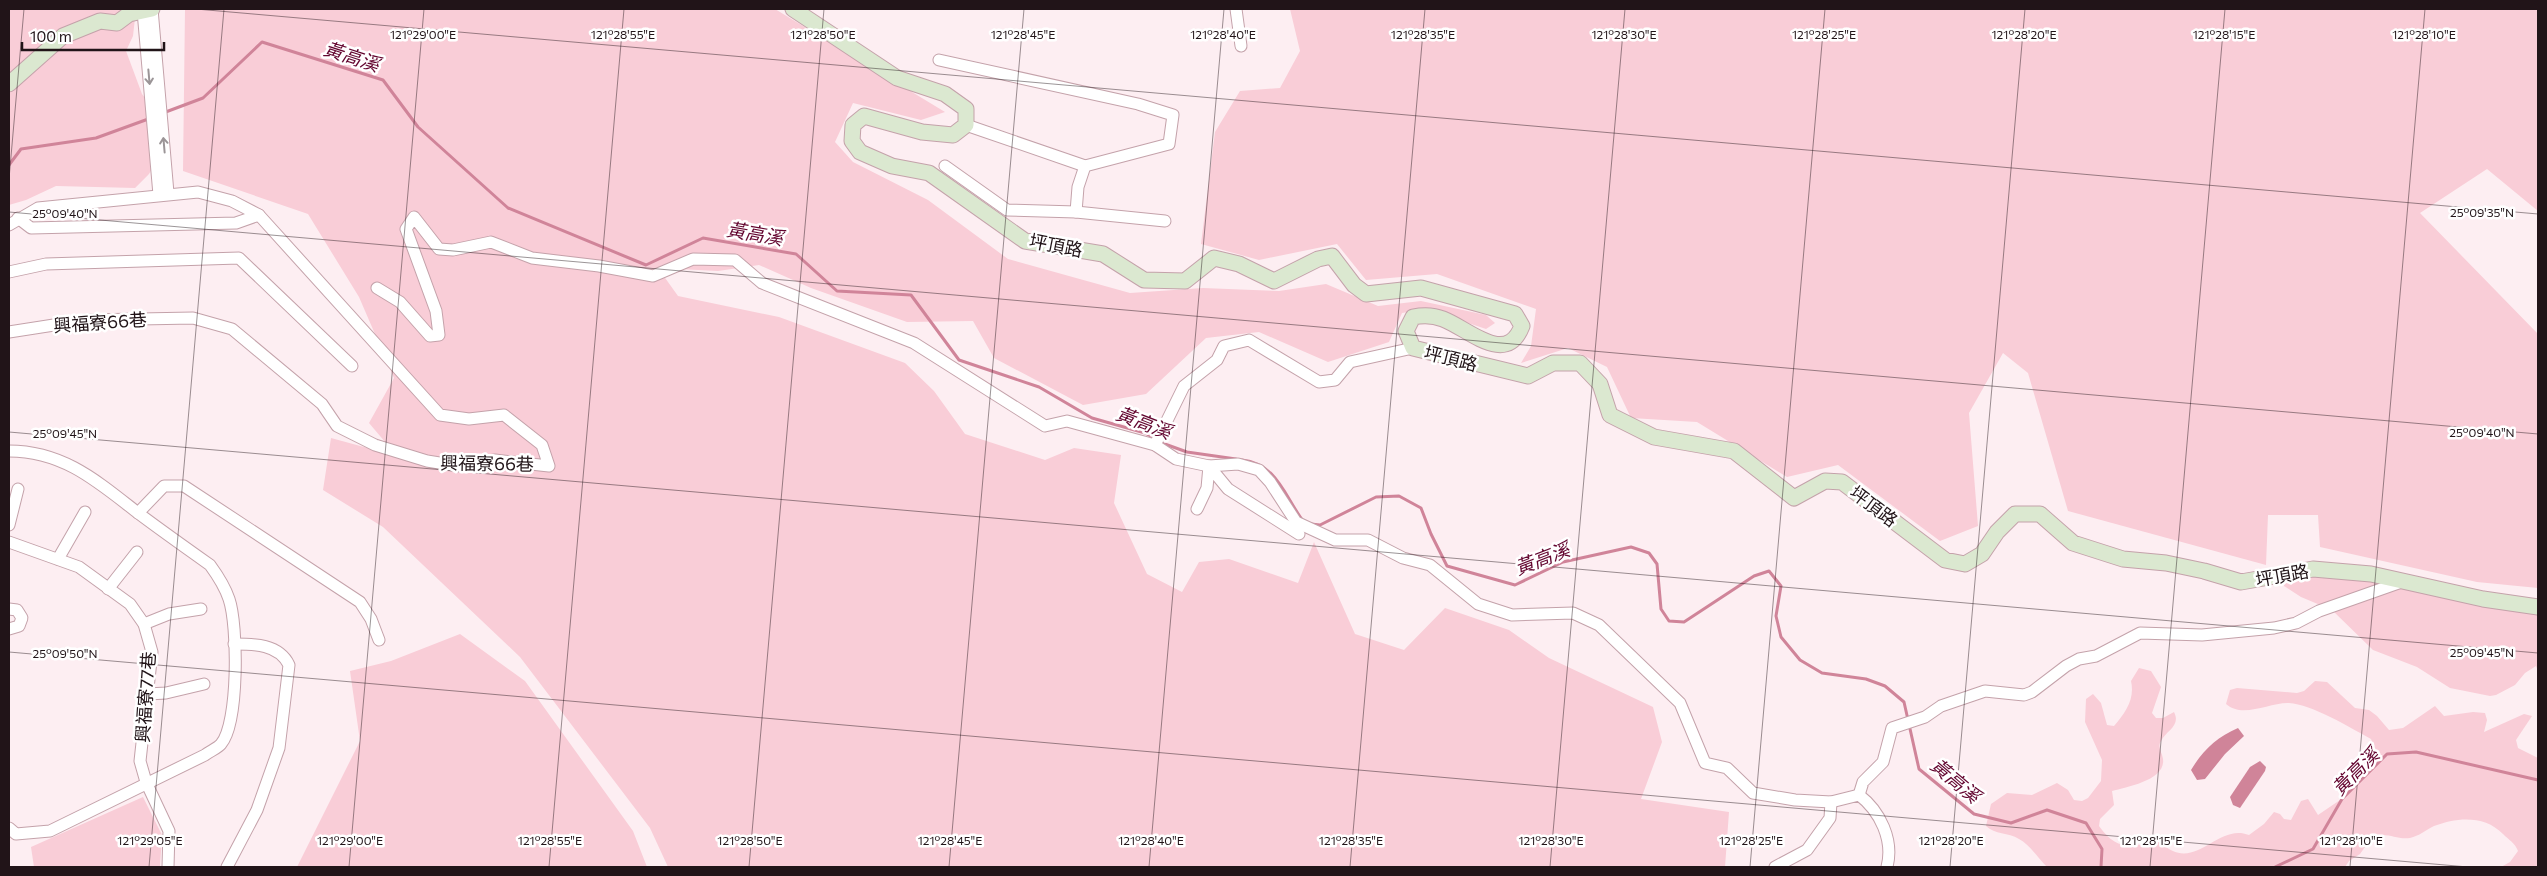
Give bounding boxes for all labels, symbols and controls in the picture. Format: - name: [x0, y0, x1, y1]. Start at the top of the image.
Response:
- scale bar: [22, 20, 165, 52]
- text: 100 m: [30, 27, 72, 45]
- text: 121°29'00"E: [390, 27, 456, 41]
- text: 121°28'55"E: [591, 27, 655, 41]
- text: 121°28'50"E: [790, 27, 856, 41]
- text: 121°28'45"E: [991, 27, 1055, 41]
- text: 121°28'40"E: [1190, 27, 1256, 41]
- text: 121°28'35"E: [1391, 27, 1455, 41]
- text: 121°28'30"E: [1591, 27, 1657, 41]
- text: 121°28'25"E: [1792, 27, 1856, 41]
- text: 121°28'20"E: [1991, 27, 2057, 41]
- text: 121°28'15"E: [2193, 27, 2255, 41]
- text: 121°28'10"E: [2392, 27, 2456, 41]
- water label: 黃高溪: [321, 36, 386, 77]
- one-way arrow: [144, 69, 154, 85]
- one-way arrow: [160, 137, 169, 153]
- text: 25°09'35"N: [2450, 205, 2514, 219]
- text: 25°09'40"N: [32, 206, 98, 220]
- water label: 黃高溪: [725, 217, 788, 250]
- street label: 坪頂路: [1027, 229, 1085, 261]
- street label: 興福寮66巷: [52, 308, 148, 336]
- street label: 坪頂路: [1422, 341, 1480, 375]
- water label: 黃高溪: [1113, 401, 1178, 444]
- text: 25°09'40"N: [2449, 425, 2515, 439]
- text: 25°09'45"N: [33, 426, 97, 440]
- street label: 興福寮66巷: [440, 451, 534, 475]
- street label: 坪頂路: [1846, 481, 1902, 531]
- water label: 黃高溪: [1511, 536, 1576, 579]
- street label: 坪頂路: [2254, 559, 2310, 591]
- text: 25°09'45"N: [2450, 645, 2514, 659]
- text: 25°09'50"N: [33, 646, 97, 660]
- street label: 興福寮77巷: [131, 651, 159, 743]
- water label: 黃高溪: [2327, 741, 2385, 799]
- water label: 黃高溪: [1927, 753, 1988, 809]
- text: 121°29'05"E: [117, 833, 183, 847]
- text: 121°29'00"E: [317, 833, 383, 847]
- text: 121°28'55"E: [518, 833, 582, 847]
- text: 121°28'50"E: [717, 833, 783, 847]
- text: 121°28'45"E: [918, 833, 982, 847]
- text: 121°28'40"E: [1118, 833, 1184, 847]
- text: 121°28'35"E: [1319, 833, 1383, 847]
- text: 121°28'30"E: [1518, 833, 1584, 847]
- text: 121°28'25"E: [1719, 833, 1783, 847]
- text: 121°28'20"E: [1918, 833, 1984, 847]
- text: 121°28'15"E: [2120, 833, 2182, 847]
- text: 121°28'10"E: [2319, 833, 2383, 847]

